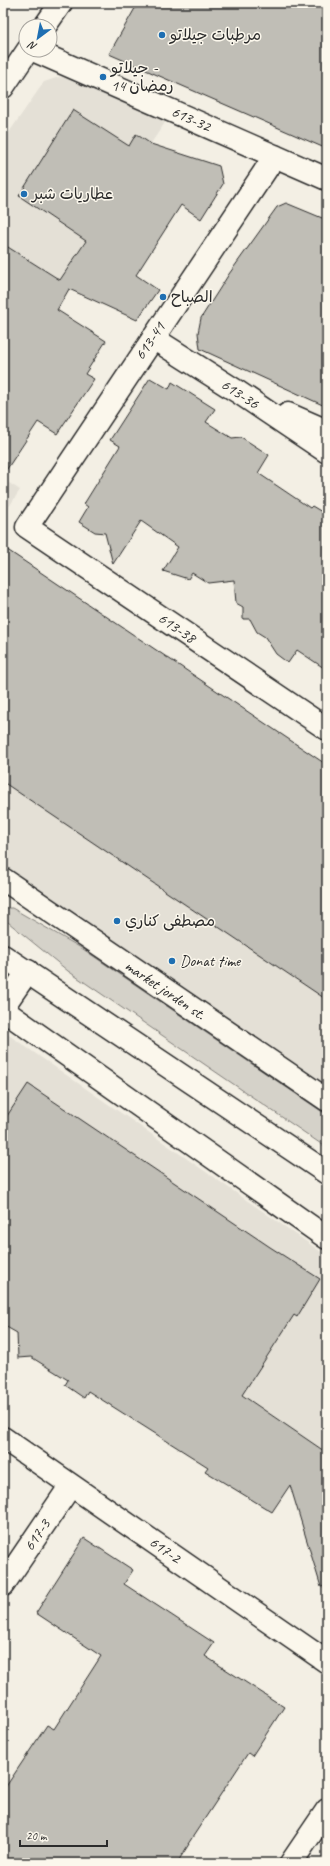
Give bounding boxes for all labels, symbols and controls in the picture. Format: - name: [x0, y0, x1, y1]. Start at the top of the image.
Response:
- north arrow: [18, 18, 58, 58]
- place label: مرطبات جيلاتو: [168, 25, 261, 45]
- marker: مرطبات جيلاتو: [157, 30, 167, 40]
- text: N: [24, 38, 39, 54]
- place label: جيلاتو - 14 رمضان: [109, 58, 174, 96]
- marker: جيلاتو - 14 رمضان: [98, 72, 108, 82]
- street label: 613-32: [168, 101, 216, 137]
- place label: عطاريات شبر: [30, 184, 113, 204]
- marker: عطاريات شبر: [19, 189, 29, 199]
- place label: الصباح: [171, 287, 213, 307]
- marker: الصباح: [158, 292, 168, 302]
- street label: 613-41: [130, 318, 170, 364]
- street label: 613-36: [217, 374, 263, 414]
- street label: 613-38: [154, 608, 201, 649]
- place label: مصطفى كناري: [125, 911, 215, 932]
- marker: مصطفى كناري: [112, 916, 122, 926]
- place label: Donat time: [180, 951, 242, 971]
- street label: market jorden st.: [121, 956, 210, 1025]
- marker: Donat time: [167, 956, 177, 966]
- street label: 617-3: [19, 1514, 56, 1555]
- street label: 617-2: [145, 1532, 186, 1569]
- scale bar: [20, 1822, 107, 1848]
- text: 20 m: [26, 1828, 48, 1844]

